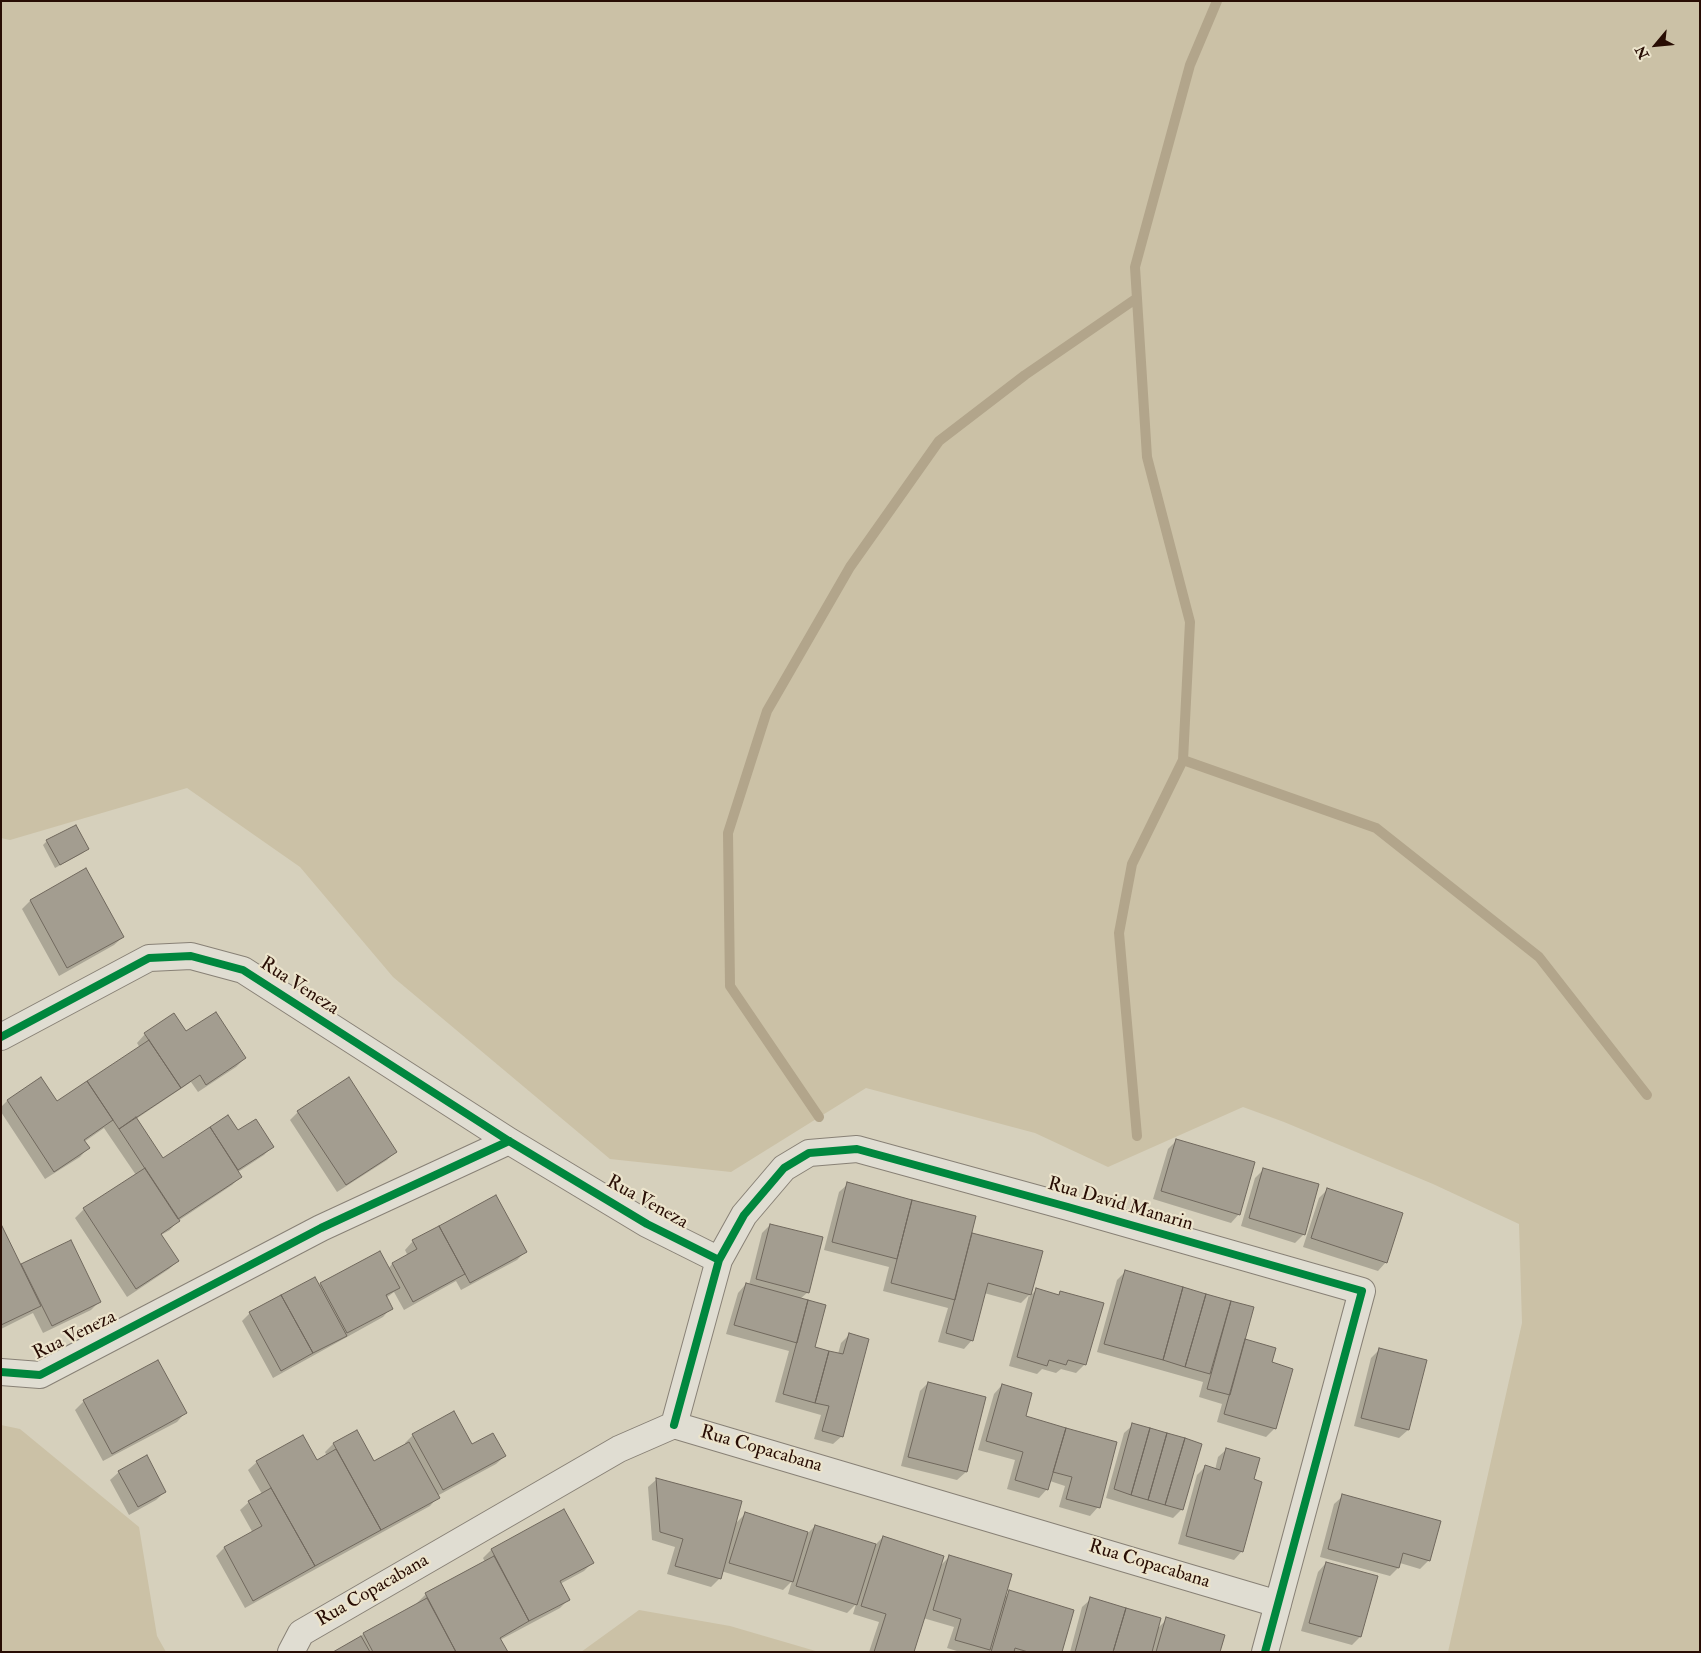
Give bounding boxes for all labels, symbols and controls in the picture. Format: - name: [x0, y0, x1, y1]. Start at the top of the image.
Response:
- north arrow: [1631, 20, 1681, 70]
- text: N: [1632, 43, 1653, 62]
- street label: Rua Veneza: [255, 953, 343, 1021]
- street label: Rua Veneza: [602, 1171, 692, 1235]
- street label: Rua David Manarin: [1045, 1173, 1195, 1237]
- street label: Rua Veneza: [30, 1306, 120, 1366]
- street label: Rua Copacabana: [697, 1422, 825, 1478]
- street label: Rua Copacabana: [1086, 1536, 1212, 1594]
- street label: Rua Copacabana: [313, 1550, 433, 1632]

